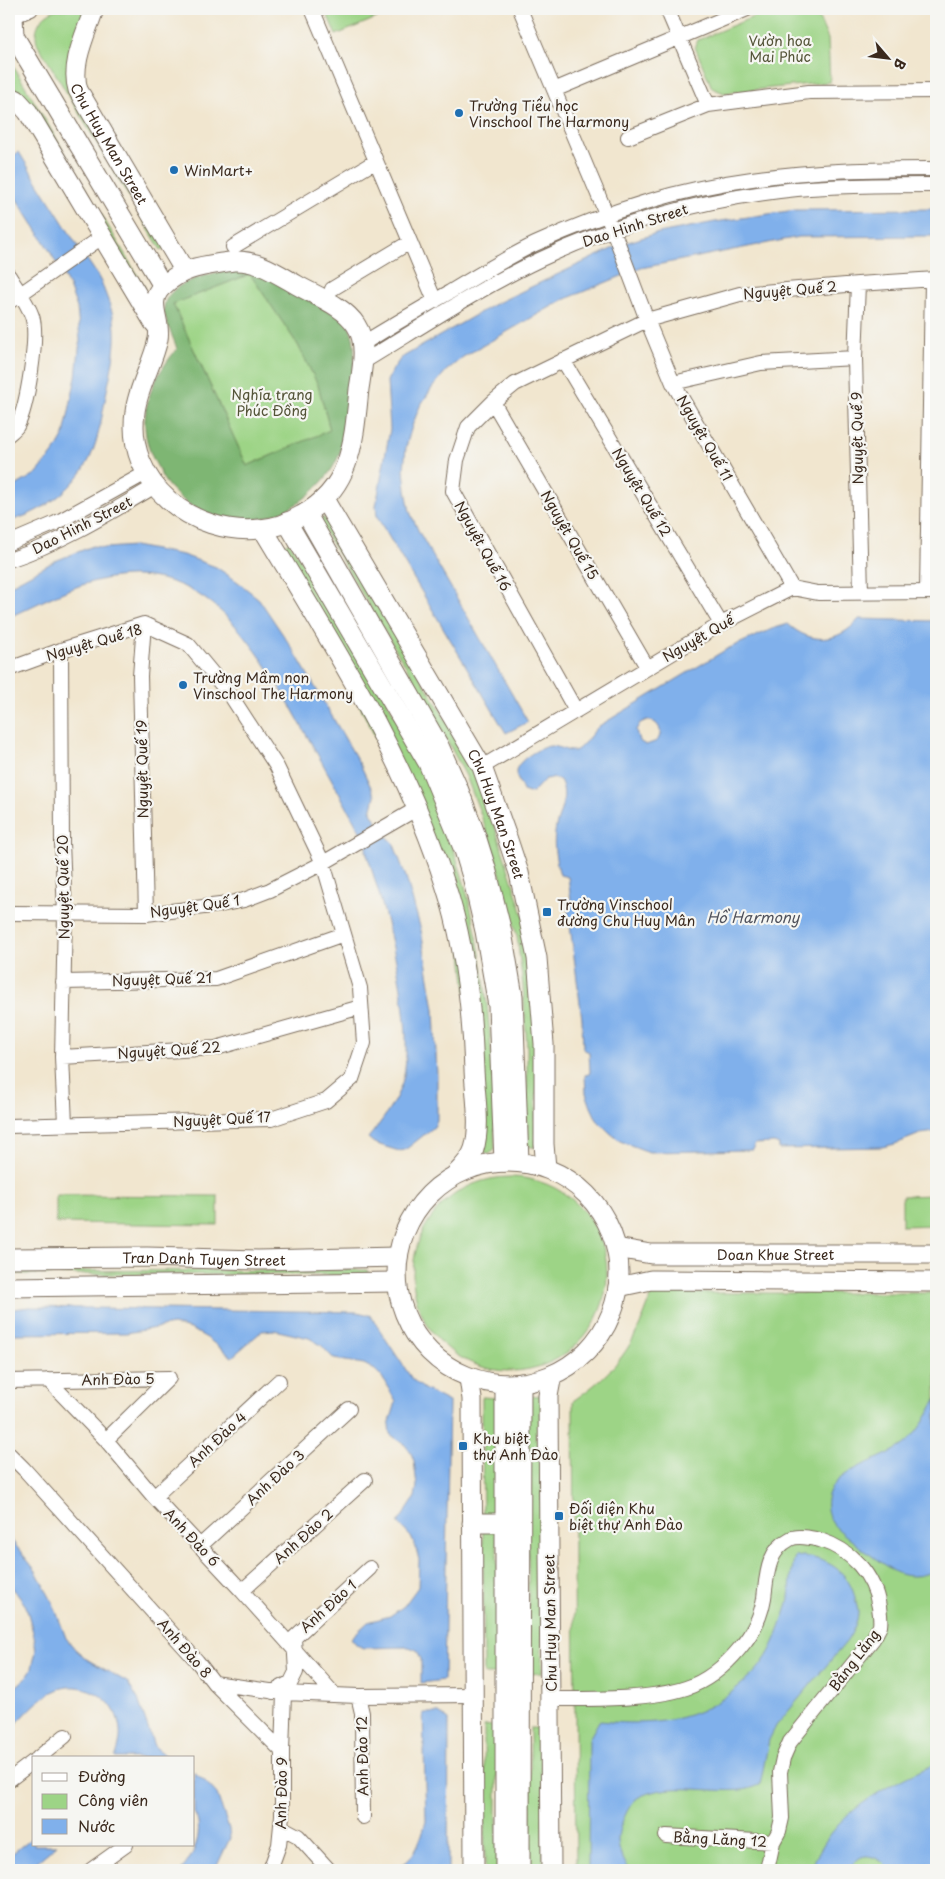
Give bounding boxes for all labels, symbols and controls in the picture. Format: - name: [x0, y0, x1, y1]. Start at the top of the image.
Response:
- park label: Vườn hoa Mai Phúc: [749, 30, 812, 67]
- north arrow: [862, 32, 912, 82]
- text: B: [888, 55, 911, 74]
- street label: Chu Huy Man Street: [66, 81, 153, 208]
- place label: Trường Tiểu học Vinschool The Harmony: [469, 95, 629, 132]
- marker: Trường Tiểu học Vinschool The Harmony: [453, 107, 465, 119]
- place label: WinMart+: [184, 160, 253, 181]
- marker: WinMart+: [168, 164, 180, 176]
- street label: Dao Hinh Street: [580, 198, 691, 252]
- street label: Nguyệt Quế 2: [742, 275, 838, 305]
- park label: Nghĩa trang Phúc Đồng: [231, 384, 313, 421]
- street label: Nguyệt Quế 11: [672, 391, 738, 485]
- street label: Nguyệt Quế 9: [846, 392, 868, 484]
- street label: Nguyệt Quế 12: [607, 444, 677, 540]
- street label: Nguyệt Quế 15: [536, 487, 604, 583]
- street label: Dao Hinh Street: [28, 491, 136, 559]
- street label: Nguyệt Quế 16: [450, 497, 517, 595]
- street label: Nguyệt Quế: [658, 608, 740, 667]
- street label: Nguyệt Quế 18: [43, 618, 145, 666]
- place label: Trường Mầm non Vinschool The Harmony: [193, 667, 353, 704]
- marker: Trường Mầm non Vinschool The Harmony: [177, 679, 189, 691]
- street label: Nguyệt Quế 19: [131, 719, 153, 819]
- street label: Chu Huy Man Street: [463, 744, 530, 881]
- street label: Nguyệt Quế 20: [52, 835, 74, 939]
- street label: Nguyệt Quế 1: [149, 889, 241, 923]
- place label: Trường Vinschool đường Chu Huy Mân: [557, 894, 695, 931]
- water label: Hồ Harmony: [707, 905, 801, 928]
- marker: Trường Vinschool đường Chu Huy Mân: [541, 906, 553, 918]
- street label: Nguyệt Quế 21: [112, 967, 212, 991]
- street label: Nguyệt Quế 22: [117, 1036, 221, 1064]
- street label: Nguyệt Quế 17: [173, 1106, 272, 1132]
- street label: Doan Khue Street: [717, 1244, 835, 1265]
- street label: Tran Danh Tuyen Street: [122, 1246, 286, 1271]
- street label: Anh Đào 5: [81, 1368, 155, 1390]
- street label: Anh Đào 4: [183, 1406, 251, 1472]
- place label: Khu biệt thự Anh Đào: [473, 1428, 559, 1465]
- marker: Khu biệt thự Anh Đào: [457, 1440, 469, 1452]
- street label: Anh Đào 3: [241, 1444, 309, 1510]
- place label: Đối diện Khu biệt thự Anh Đào: [569, 1498, 683, 1535]
- street label: Anh Đào 6: [159, 1503, 225, 1571]
- street label: Anh Đào 2: [269, 1503, 338, 1569]
- marker: Đối diện Khu biệt thự Anh Đào: [553, 1510, 565, 1522]
- street label: Chu Huy Man Street: [538, 1554, 562, 1692]
- street label: Anh Đào 1: [295, 1575, 361, 1637]
- street label: Anh Đào 8: [153, 1614, 217, 1682]
- street label: Bằng Lăng: [824, 1625, 884, 1695]
- street label: Anh Đào 12: [351, 1716, 373, 1796]
- legend: [32, 1756, 195, 1846]
- street label: Anh Đào 9: [270, 1756, 292, 1829]
- text: Đường: [78, 1764, 126, 1787]
- text: Công viên: [78, 1788, 148, 1811]
- text: Nước: [78, 1814, 115, 1837]
- street label: Bằng Lăng 12: [673, 1826, 768, 1852]

